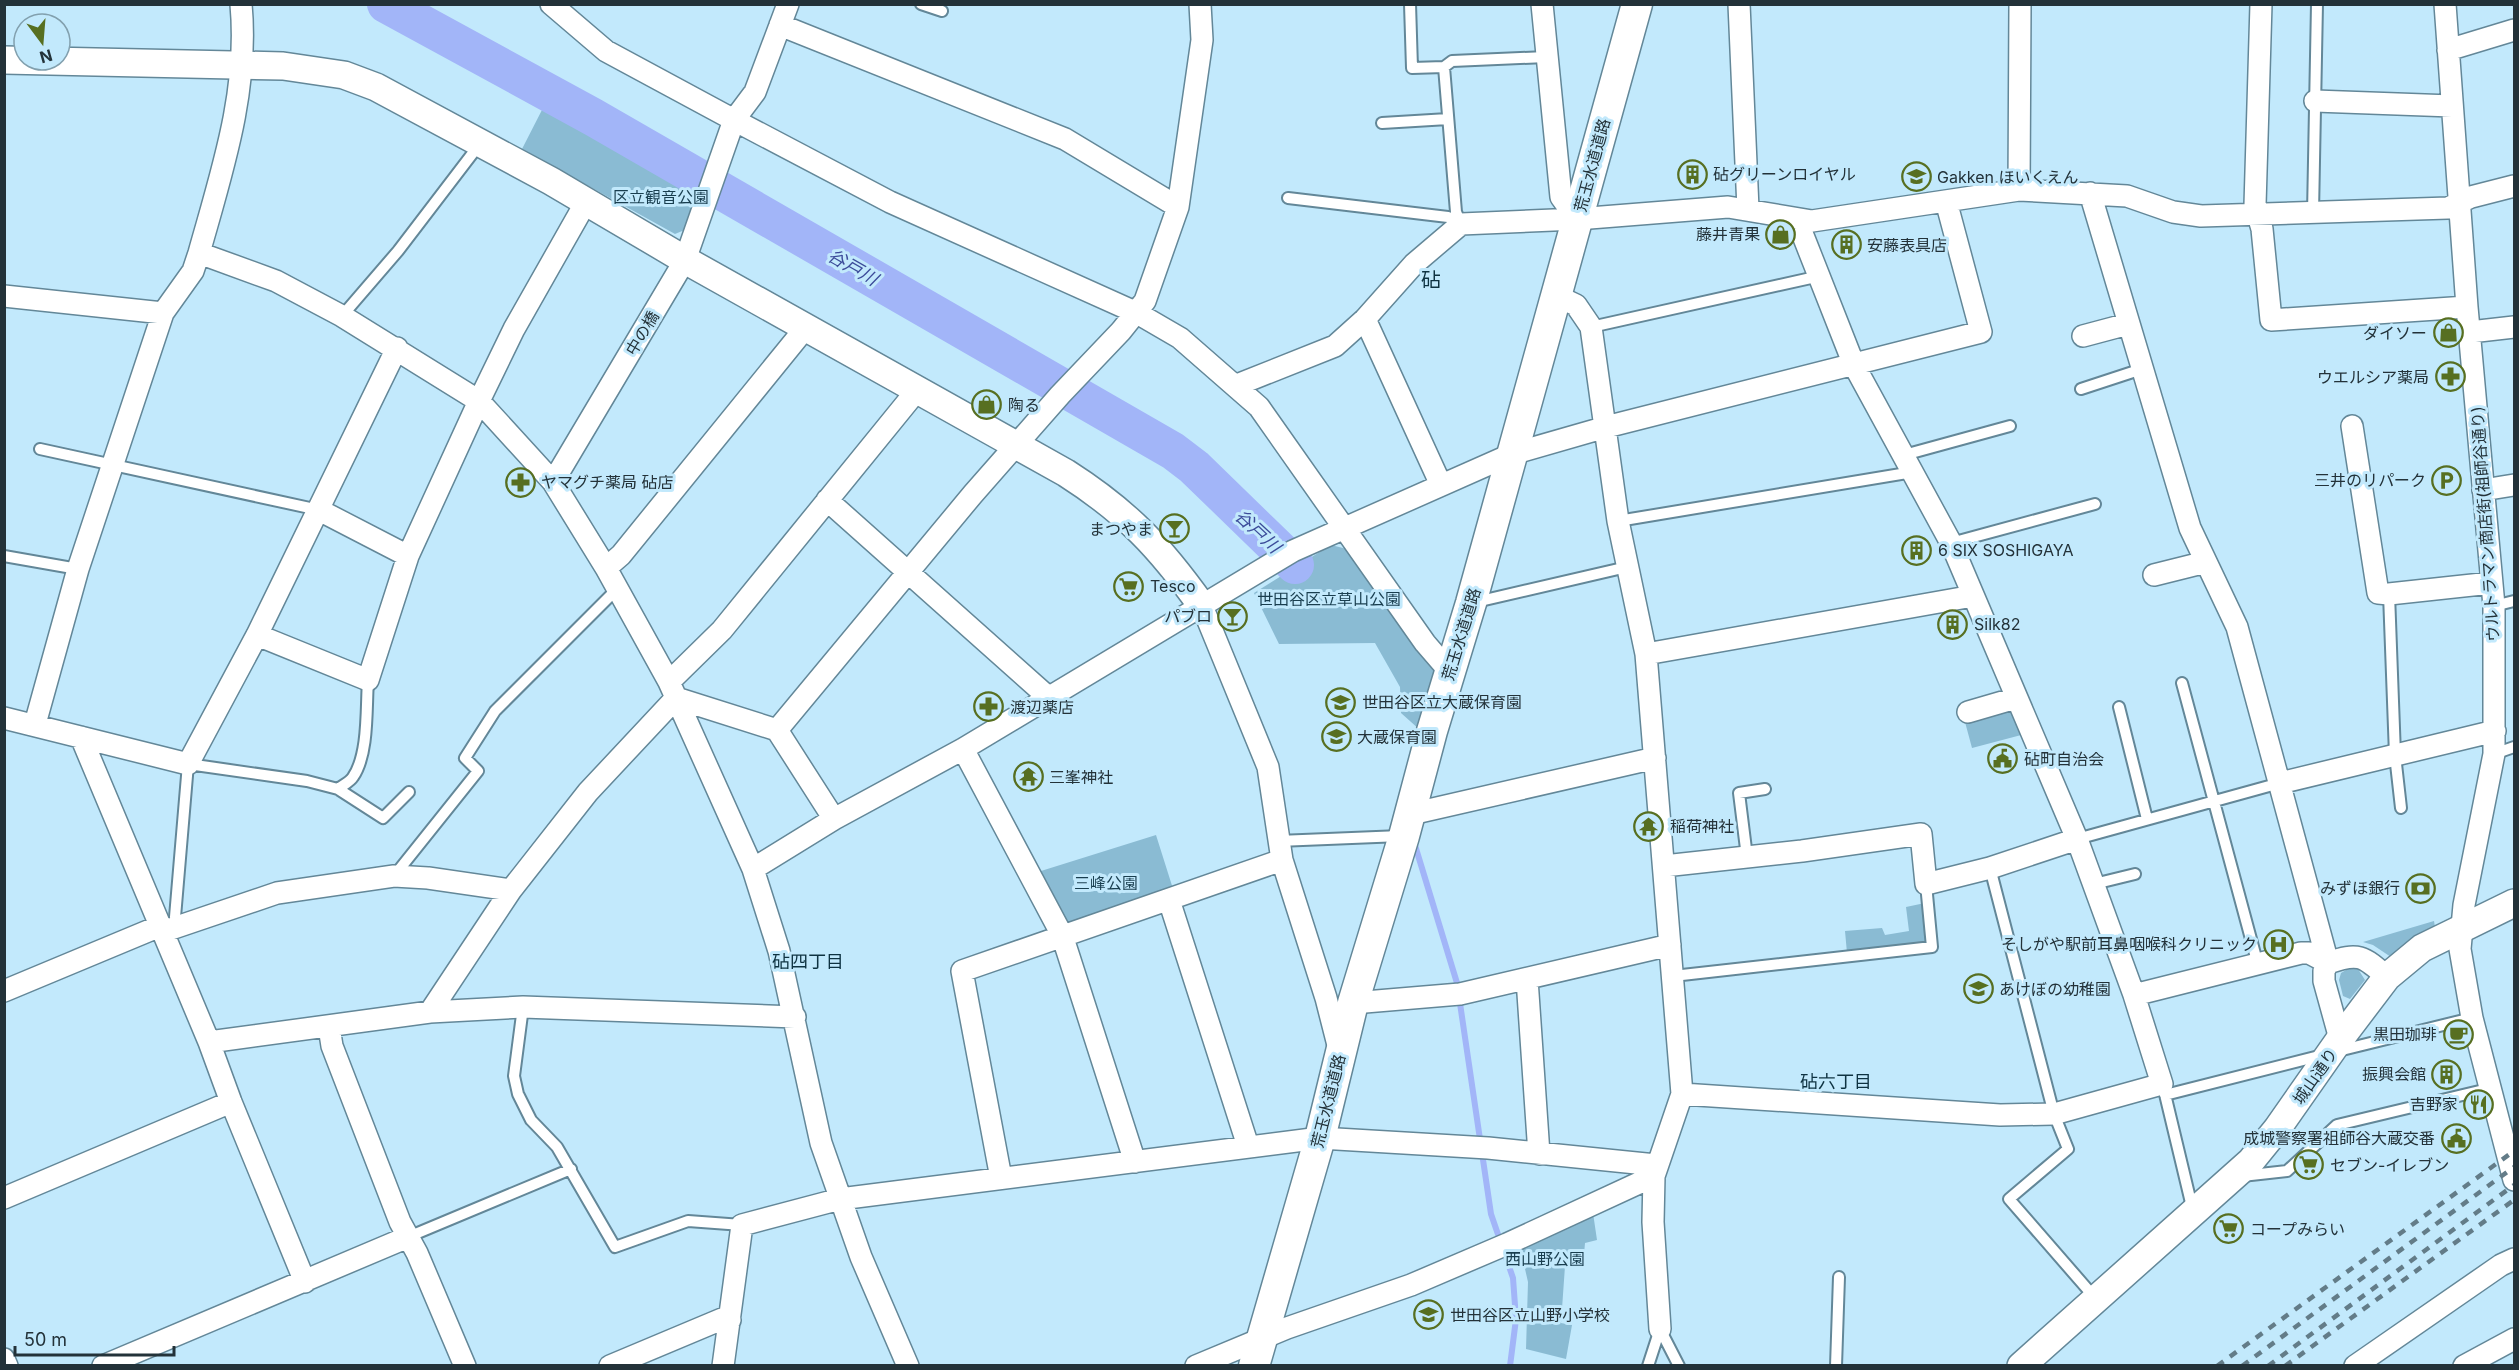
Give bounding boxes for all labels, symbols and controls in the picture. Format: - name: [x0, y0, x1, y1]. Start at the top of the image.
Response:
- north arrow: [12, 12, 72, 72]
- text: N: [38, 45, 55, 68]
- street label: 荒玉水道道路: [1570, 116, 1614, 214]
- building icon: 砧グリーンロイヤル: [1676, 158, 1708, 190]
- school or university icon: Gakken ほいくえん: [1900, 161, 1932, 193]
- place label: 砧グリーンロイヤル: [1713, 164, 1856, 184]
- place label: Gakken ほいくえん: [1937, 167, 2078, 187]
- park label: 区立観音公園: [613, 187, 709, 207]
- shop icon: 藤井青果: [1765, 218, 1797, 250]
- place label: 藤井青果: [1696, 224, 1760, 244]
- building icon: 安藤表具店: [1830, 229, 1862, 261]
- place label: 安藤表具店: [1867, 235, 1947, 255]
- water label: 谷戸川: [824, 244, 883, 291]
- district label: 砧: [1421, 268, 1441, 292]
- street label: 中の橋: [621, 307, 663, 359]
- shop icon: ダイソー: [2432, 317, 2464, 349]
- place label: ダイソー: [2363, 323, 2427, 343]
- pharmacy icon: ウエルシア薬局: [2434, 361, 2466, 393]
- place label: ウエルシア薬局: [2317, 367, 2429, 387]
- shop icon: 陶る: [971, 389, 1003, 421]
- place label: 陶る: [1008, 395, 1040, 415]
- street label: ウルトラマン商店街(祖師谷通り): [2467, 406, 2503, 642]
- parking icon: 三井のリパーク: [2431, 464, 2463, 496]
- pharmacy icon: ヤマグチ薬局 砧店: [504, 466, 536, 498]
- place label: 三井のリパーク: [2314, 470, 2426, 490]
- place label: ヤマグチ薬局 砧店: [541, 472, 674, 492]
- water label: 谷戸川: [1231, 505, 1286, 558]
- bar icon: まつやま: [1158, 513, 1190, 545]
- place label: まつやま: [1089, 519, 1153, 539]
- building icon: 6 SIX SOSHIGAYA: [1901, 534, 1933, 566]
- place label: 6 SIX SOSHIGAYA: [1938, 540, 2074, 560]
- supermarket icon: Tesco: [1113, 570, 1145, 602]
- place label: Tesco: [1150, 576, 1196, 596]
- street label: 荒玉水道道路: [1437, 585, 1485, 683]
- park label: 世田谷区立草山公園: [1257, 589, 1401, 609]
- bar icon: パブロ: [1217, 600, 1249, 632]
- place label: パブロ: [1164, 606, 1212, 626]
- building icon: Silk82: [1937, 608, 1969, 640]
- place label: Silk82: [1974, 614, 2020, 634]
- school or university icon: 世田谷区立大蔵保育園: [1325, 686, 1357, 718]
- pharmacy icon: 渡辺薬店: [973, 691, 1005, 723]
- place label: 世田谷区立大蔵保育園: [1362, 692, 1522, 712]
- place label: 渡辺薬店: [1010, 697, 1074, 717]
- school or university icon: 大蔵保育園: [1320, 721, 1352, 753]
- place label: 大蔵保育園: [1357, 727, 1437, 747]
- public building icon: 砧町自治会: [1987, 743, 2019, 775]
- place label: 砧町自治会: [2024, 749, 2104, 769]
- temple icon: 三峯神社: [1012, 761, 1044, 793]
- place label: 三峯神社: [1049, 767, 1113, 787]
- temple icon: 稲荷神社: [1633, 810, 1665, 842]
- place label: 稲荷神社: [1670, 816, 1734, 836]
- bank icon: みずほ銀行: [2405, 872, 2437, 904]
- park label: 三峰公園: [1074, 873, 1138, 893]
- place label: みずほ銀行: [2320, 878, 2400, 898]
- hospital icon: そしがや駅前耳鼻咽喉科クリニック: [2262, 928, 2294, 960]
- place label: そしがや駅前耳鼻咽喉科クリニック: [2001, 934, 2257, 954]
- district label: 砧四丁目: [772, 951, 844, 972]
- school or university icon: あけぼの幼稚園: [1962, 973, 1994, 1005]
- place label: あけぼの幼稚園: [1999, 979, 2111, 999]
- cafe icon: 黒田珈琲: [2442, 1018, 2474, 1050]
- place label: 黒田珈琲: [2373, 1024, 2437, 1044]
- street label: 城山通り: [2288, 1044, 2342, 1108]
- street label: 荒玉水道道路: [1307, 1052, 1349, 1150]
- building icon: 振興会館: [2431, 1058, 2463, 1090]
- place label: 振興会館: [2362, 1064, 2426, 1084]
- district label: 砧六丁目: [1800, 1071, 1872, 1092]
- restaurant icon: 吉野家: [2463, 1088, 2495, 1120]
- place label: 吉野家: [2410, 1094, 2458, 1114]
- public building icon: 成城警察署祖師谷大蔵交番: [2440, 1122, 2472, 1154]
- place label: 成城警察署祖師谷大蔵交番: [2243, 1128, 2435, 1148]
- supermarket icon: セブン-イレブン: [2293, 1149, 2325, 1181]
- place label: セブン-イレブン: [2330, 1155, 2449, 1175]
- supermarket icon: コープみらい: [2213, 1213, 2245, 1245]
- place label: コープみらい: [2250, 1219, 2345, 1239]
- park label: 西山野公園: [1505, 1249, 1585, 1269]
- school or university icon: 世田谷区立山野小学校: [1413, 1299, 1445, 1331]
- place label: 世田谷区立山野小学校: [1450, 1305, 1610, 1325]
- scale bar: [15, 1319, 174, 1357]
- text: 50 m: [24, 1329, 67, 1350]

